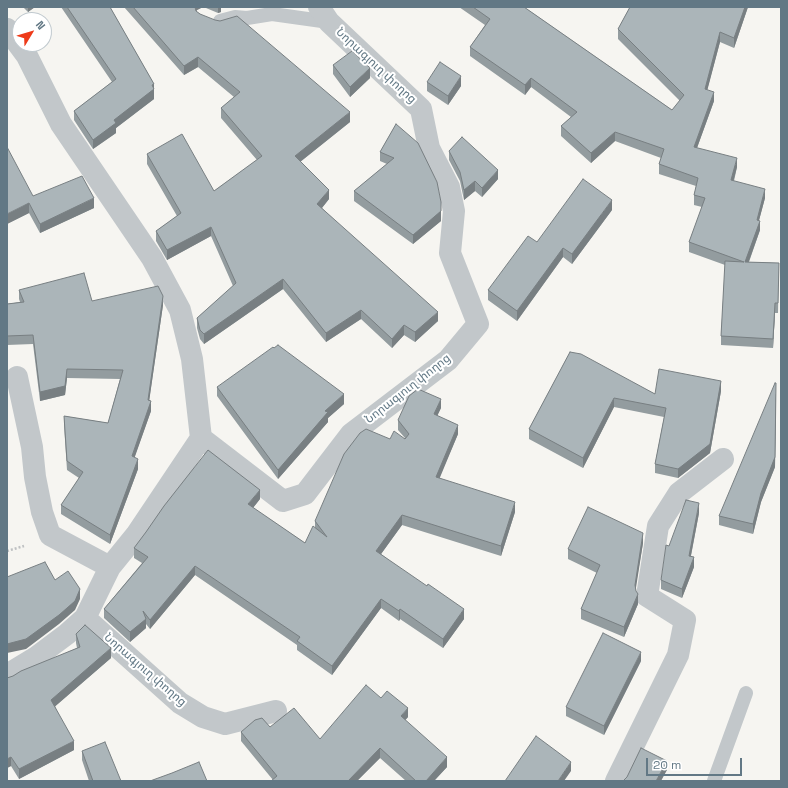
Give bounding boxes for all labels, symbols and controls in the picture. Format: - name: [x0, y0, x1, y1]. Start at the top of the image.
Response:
- north arrow: [12, 12, 52, 52]
- text: N: [33, 18, 48, 32]
- street label: Նորագյուղ փողոց: [333, 25, 419, 107]
- street label: Նորագյուղ փողոց: [362, 351, 454, 427]
- street label: Նորագյուղ փողոց: [101, 630, 189, 710]
- scale bar: [648, 750, 744, 776]
- text: 20 m: [653, 757, 681, 773]

